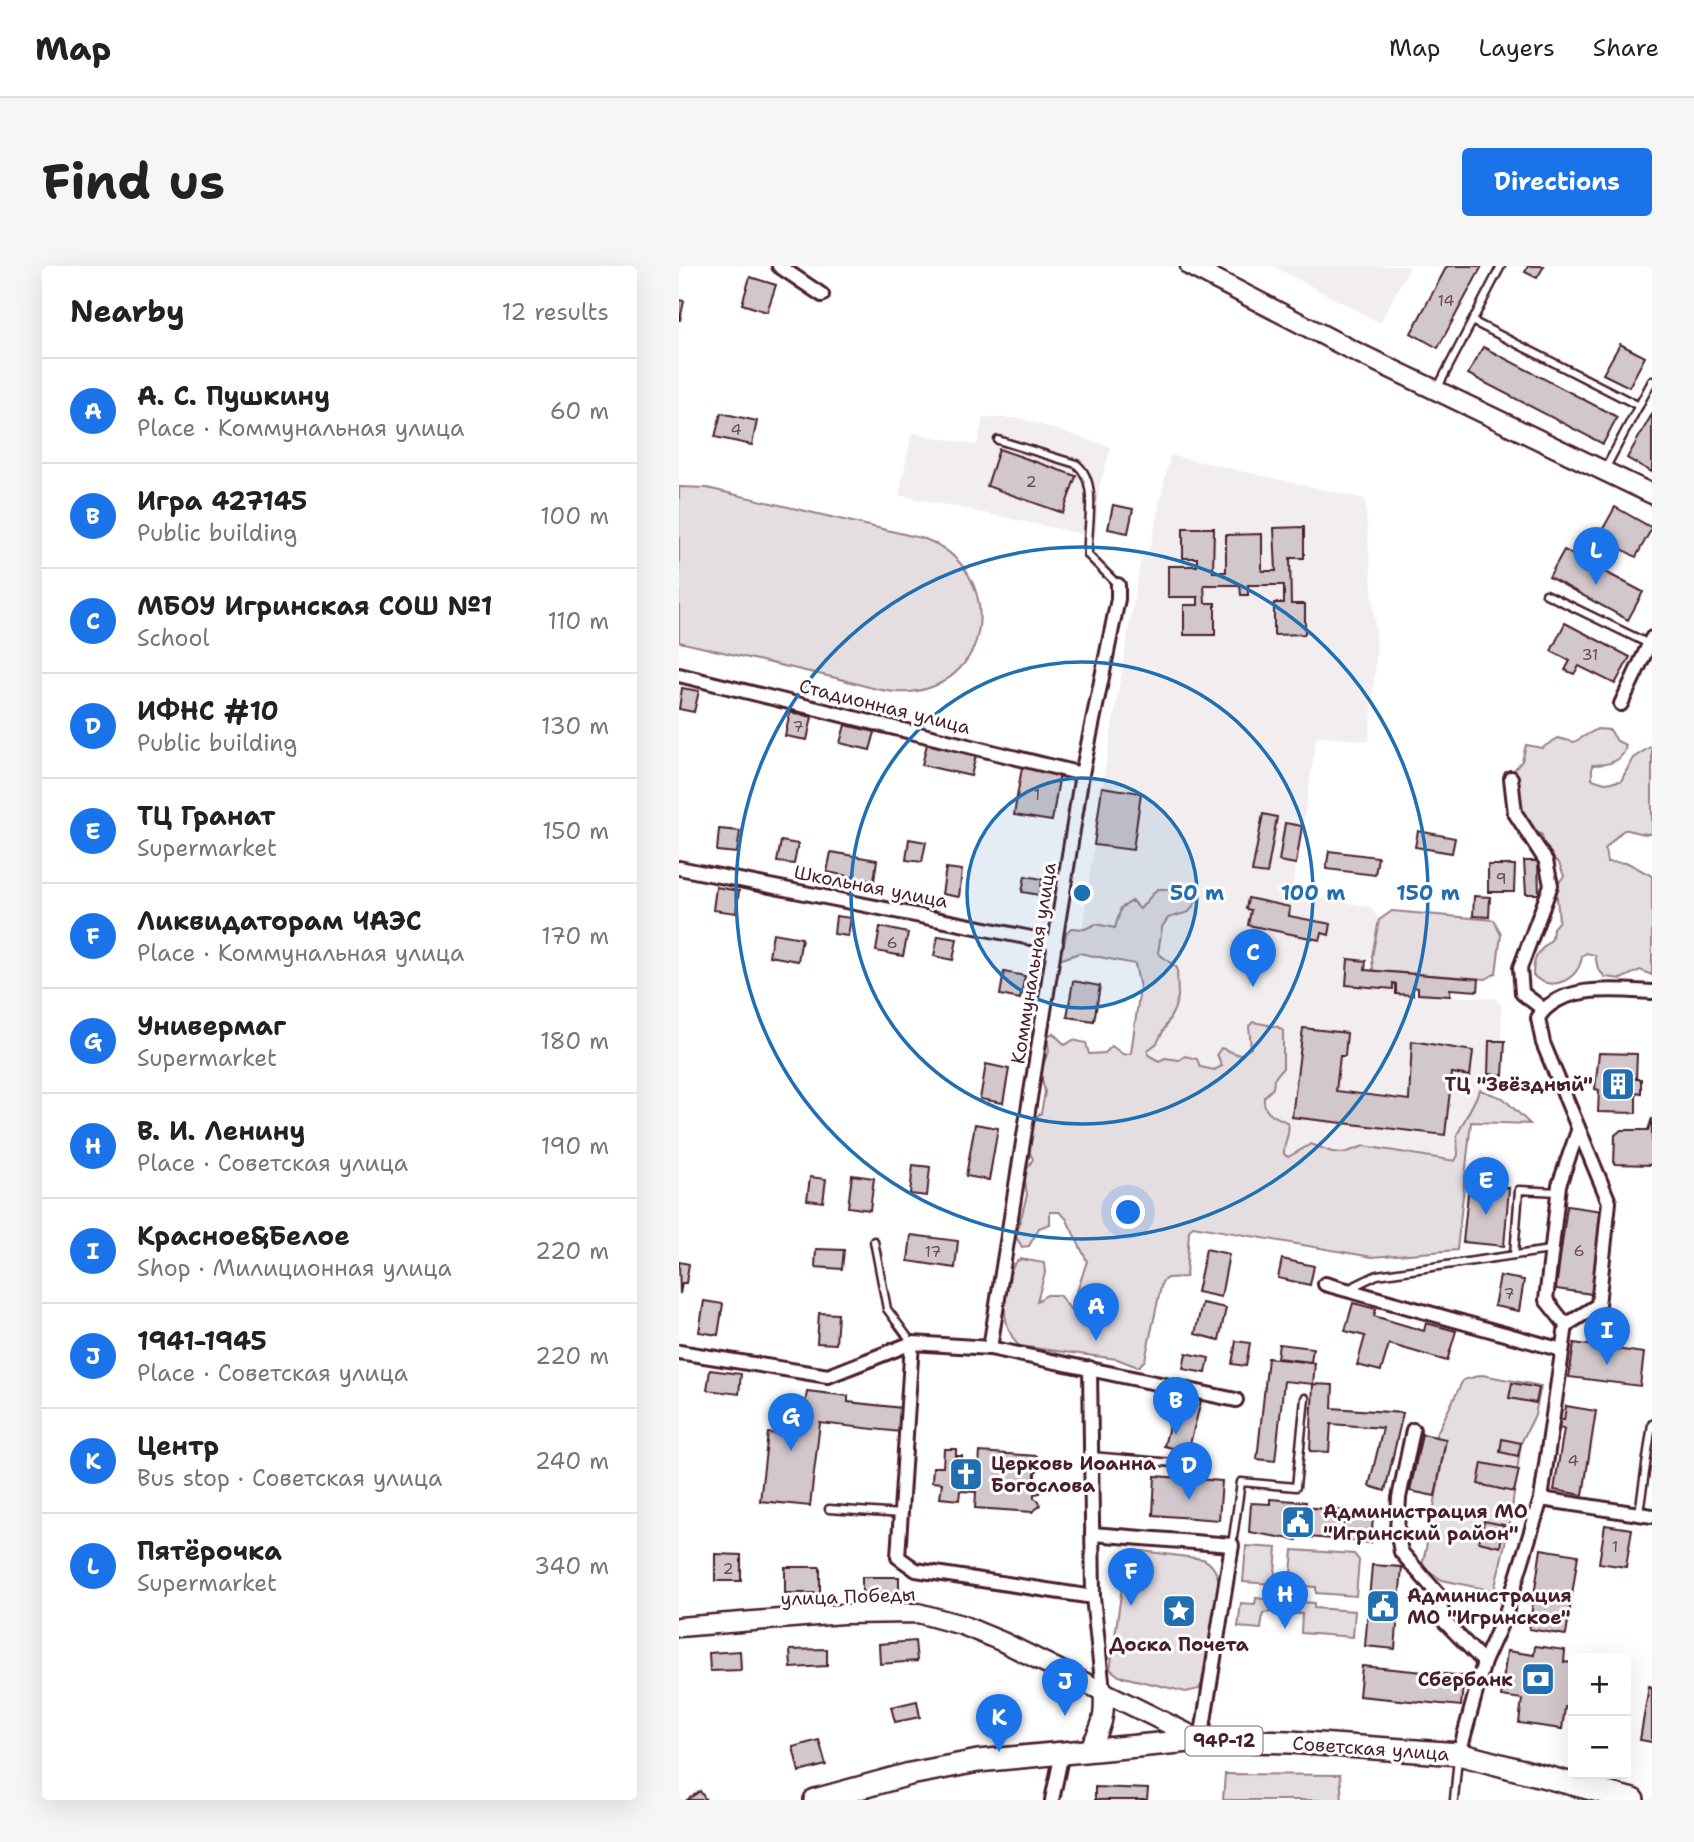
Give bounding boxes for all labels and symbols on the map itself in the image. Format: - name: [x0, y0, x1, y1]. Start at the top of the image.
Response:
- house number: 14: [1437, 290, 1455, 311]
- house number: 4: [730, 419, 742, 440]
- house number: 2: [1025, 471, 1037, 492]
- pin: L: [1573, 527, 1619, 585]
- house number: 31: [1581, 644, 1599, 665]
- street label: Стадионная улица: [797, 673, 973, 740]
- house number: 7: [792, 716, 804, 737]
- house number: 1: [1034, 784, 1040, 805]
- street label: Школьная улица: [792, 859, 950, 914]
- street label: Коммунальная улица: [1005, 860, 1062, 1066]
- house number: 9: [1495, 868, 1507, 889]
- text: 50 m: [1170, 879, 1224, 907]
- text: 100 m: [1281, 879, 1345, 907]
- text: 150 m: [1396, 879, 1460, 907]
- centre of rings: [1070, 881, 1094, 905]
- pin: C: [1230, 929, 1276, 987]
- house number: 6: [886, 932, 898, 953]
- building icon: ТЦ "Звёздный": [1599, 1065, 1637, 1103]
- place label: ТЦ "Звёздный": [1445, 1072, 1593, 1097]
- pin: E: [1463, 1157, 1509, 1215]
- your location: [1111, 1195, 1145, 1229]
- house number: 6: [1573, 1240, 1585, 1261]
- house number: 17: [924, 1241, 942, 1262]
- pin: A: [1073, 1283, 1119, 1341]
- house number: 7: [1503, 1283, 1515, 1304]
- pin: I: [1584, 1307, 1630, 1365]
- pin: B: [1153, 1377, 1199, 1435]
- pin: G: [768, 1393, 814, 1451]
- pin: D: [1166, 1442, 1212, 1500]
- house number: 4: [1567, 1450, 1579, 1471]
- place label: Церковь Иоанна Богослова: [991, 1451, 1156, 1498]
- church icon: Церковь Иоанна Богослова: [947, 1455, 985, 1493]
- place label: Администрация МО "Игринский район": [1323, 1499, 1528, 1546]
- public building icon: Администрация МО "Игринский район": [1279, 1503, 1317, 1541]
- house number: 1: [1612, 1536, 1618, 1557]
- pin: F: [1108, 1548, 1154, 1606]
- house number: 2: [722, 1558, 734, 1579]
- pin: H: [1262, 1571, 1308, 1629]
- street label: улица Победы: [780, 1582, 916, 1611]
- place label: Администрация МО "Игринское": [1407, 1583, 1572, 1630]
- public building icon: Администрация МО "Игринское": [1364, 1587, 1402, 1625]
- place icon: Доска Почета: [1160, 1592, 1198, 1630]
- place label: Доска Почета: [1109, 1632, 1249, 1657]
- pin: J: [1042, 1658, 1088, 1716]
- bank icon: Сбербанк: [1519, 1660, 1557, 1698]
- place label: Сбербанк: [1418, 1667, 1513, 1692]
- pin: K: [976, 1694, 1022, 1752]
- road number: 94Р-12: [1185, 1726, 1263, 1756]
- street label: Советская улица: [1292, 1731, 1450, 1766]

